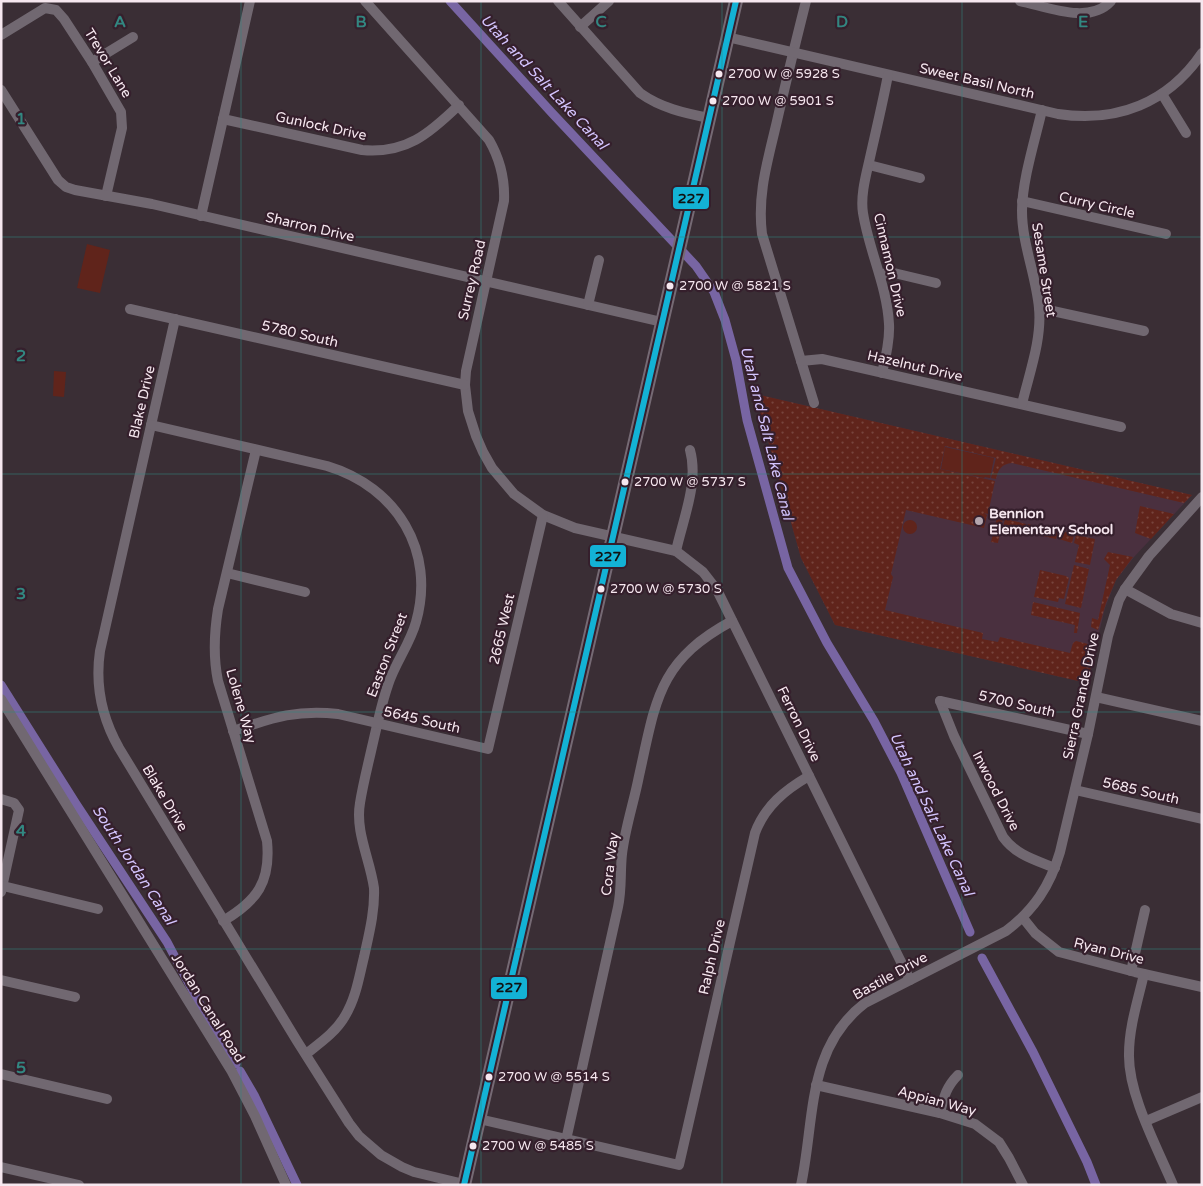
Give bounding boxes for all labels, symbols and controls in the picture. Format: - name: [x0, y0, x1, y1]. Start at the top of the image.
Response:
- water label: Utah and Salt Lake Canal: [477, 11, 611, 153]
- text: A: [114, 12, 126, 32]
- text: B: [355, 12, 367, 32]
- text: D: [836, 12, 848, 32]
- text: E: [1078, 12, 1088, 32]
- street label: Trevor Lane: [81, 25, 135, 101]
- street label: Sweet Basil North: [918, 59, 1036, 103]
- place label: 2700 W @ 5928 S: [728, 66, 840, 82]
- marker: 2700 W @ 5928 S: [714, 69, 724, 79]
- place label: 2700 W @ 5901 S: [722, 93, 834, 109]
- marker: 2700 W @ 5901 S: [708, 96, 718, 106]
- street label: Gunlock Drive: [274, 108, 368, 144]
- text: 1: [16, 109, 26, 129]
- line badge: 227: [672, 186, 710, 210]
- street label: Curry Circle: [1057, 188, 1137, 222]
- text: 227: [678, 190, 704, 207]
- street label: Sharron Drive: [264, 209, 356, 245]
- street label: Cinnamon Drive: [870, 211, 910, 319]
- street label: Sesame Street: [1028, 221, 1060, 319]
- street label: Surrey Road: [455, 238, 489, 322]
- place label: 2700 W @ 5821 S: [679, 278, 791, 294]
- marker: 2700 W @ 5821 S: [665, 281, 675, 291]
- street label: 5780 South: [260, 317, 340, 351]
- water label: Utah and Salt Lake Canal: [737, 344, 798, 524]
- text: 2: [16, 346, 26, 366]
- street label: Hazelnut Drive: [866, 347, 964, 385]
- street label: Blake Drive: [125, 364, 159, 440]
- place label: 2700 W @ 5737 S: [634, 474, 746, 490]
- marker: 2700 W @ 5737 S: [620, 477, 630, 487]
- place label: Bennion Elementary School: [989, 505, 1113, 538]
- marker: Bennion Elementary School: [973, 515, 985, 527]
- line badge: 227: [589, 544, 627, 568]
- text: 227: [595, 548, 621, 565]
- place label: 2700 W @ 5730 S: [610, 581, 722, 597]
- text: 3: [16, 584, 26, 604]
- marker: 2700 W @ 5730 S: [596, 584, 606, 594]
- street label: 2665 West: [486, 591, 519, 666]
- street label: Easton Street: [363, 610, 411, 700]
- street label: Sierra Grande Drive: [1059, 631, 1103, 761]
- street label: Lolene Way: [222, 667, 260, 746]
- street label: Ferron Drive: [773, 684, 825, 764]
- street label: 5700 South: [977, 687, 1057, 721]
- street label: 5645 South: [382, 703, 462, 737]
- water label: Utah and Salt Lake Canal: [886, 730, 979, 901]
- street label: Inwood Drive: [969, 748, 1023, 834]
- street label: Blake Drive: [139, 762, 192, 834]
- street label: 5685 South: [1101, 774, 1181, 808]
- water label: South Jordan Canal: [89, 802, 181, 930]
- text: 4: [16, 821, 26, 841]
- street label: Cora Way: [598, 831, 622, 897]
- street label: Ralph Drive: [695, 918, 729, 996]
- street label: Ryan Drive: [1072, 934, 1146, 968]
- street label: Bastile Drive: [850, 949, 930, 1003]
- street label: Jordan Canal Road: [168, 950, 248, 1066]
- line badge: 227: [490, 976, 528, 1000]
- text: 227: [496, 979, 522, 996]
- text: 5: [16, 1058, 26, 1078]
- place label: 2700 W @ 5514 S: [498, 1069, 610, 1085]
- marker: 2700 W @ 5514 S: [484, 1072, 494, 1082]
- street label: Appian Way: [896, 1082, 978, 1120]
- place label: 2700 W @ 5485 S: [482, 1138, 594, 1154]
- marker: 2700 W @ 5485 S: [468, 1141, 478, 1151]

